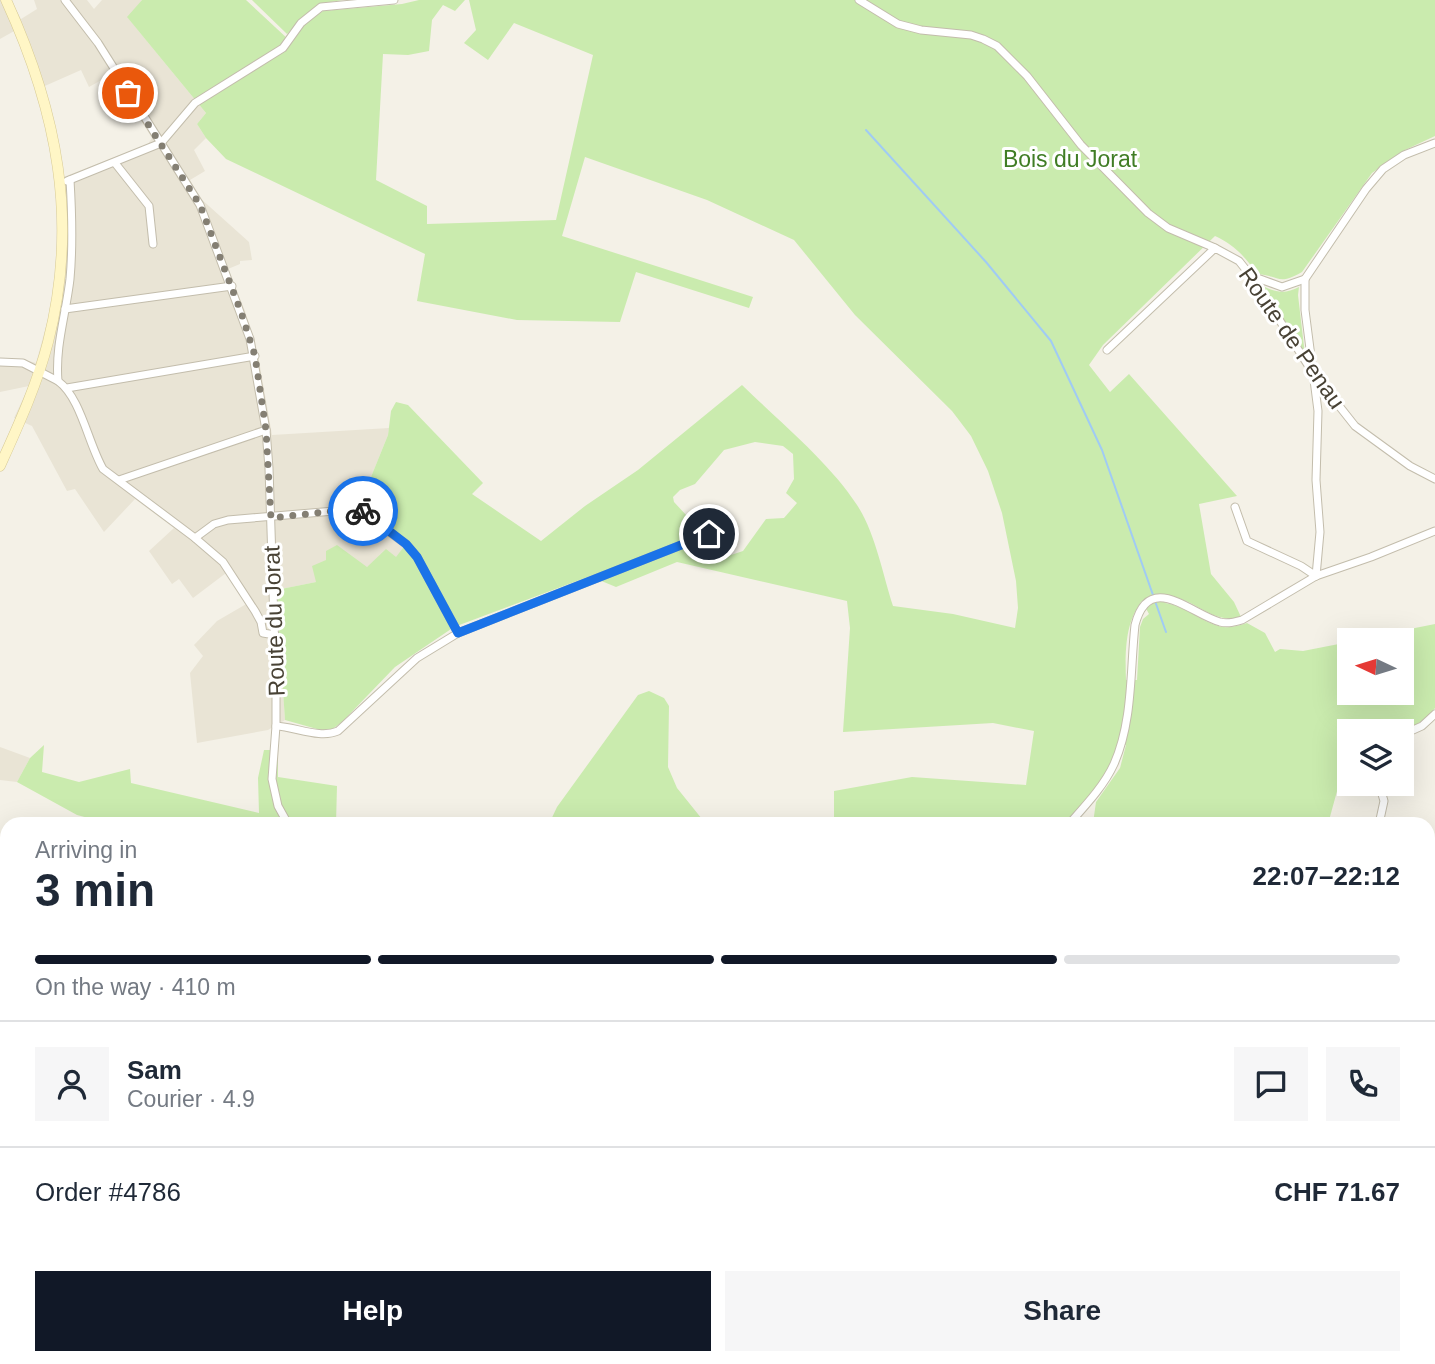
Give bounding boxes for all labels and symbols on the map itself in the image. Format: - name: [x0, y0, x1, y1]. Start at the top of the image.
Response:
- pin: [98, 63, 158, 123]
- park label: Bois du Jorat: [1003, 146, 1138, 172]
- street label: Route de Penau: [1234, 262, 1350, 414]
- courier: [328, 476, 398, 546]
- pin: [679, 504, 739, 564]
- street label: Route du Jorat: [258, 545, 290, 697]
- north arrow: [1337, 628, 1414, 705]

